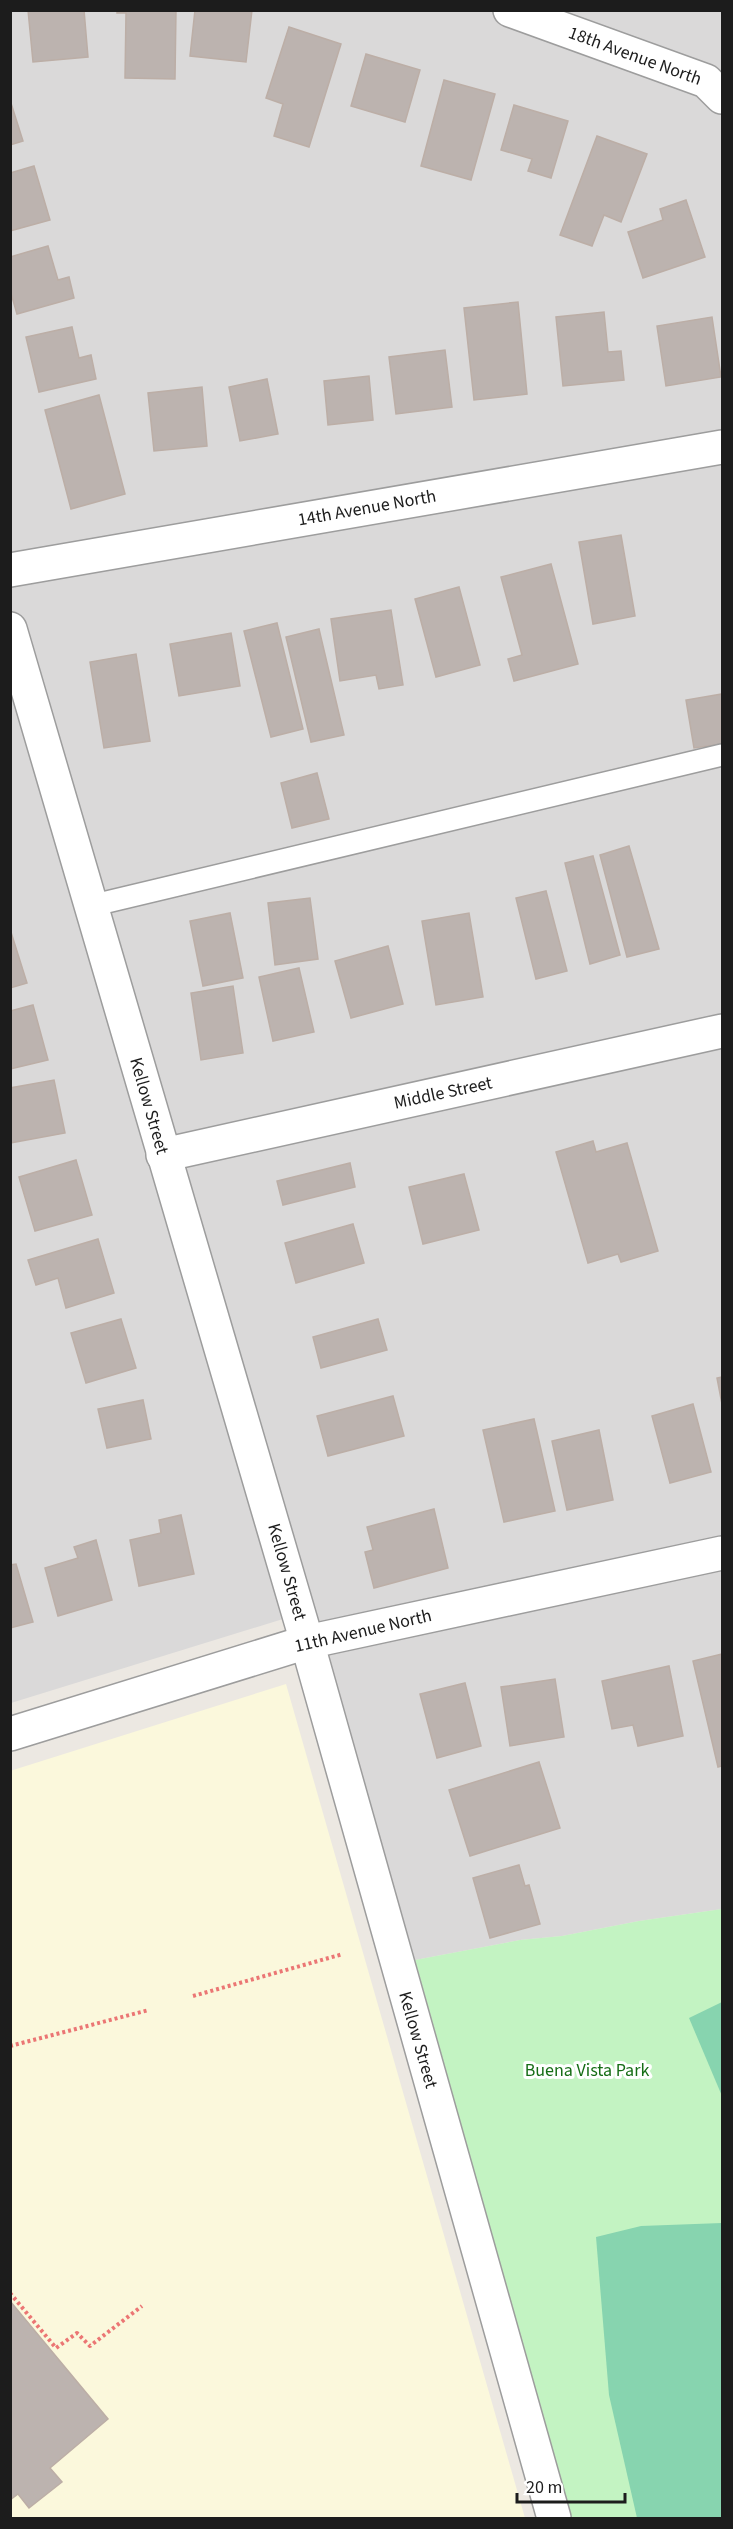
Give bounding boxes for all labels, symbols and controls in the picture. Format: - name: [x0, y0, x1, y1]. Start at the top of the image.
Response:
- street label: 18th Avenue North: [565, 20, 705, 92]
- street label: 14th Avenue North: [296, 484, 438, 532]
- street label: Kellow Street: [123, 1055, 175, 1157]
- street label: Middle Street: [392, 1070, 494, 1116]
- street label: Kellow Street: [261, 1521, 313, 1623]
- street label: 11th Avenue North: [292, 1603, 434, 1659]
- street label: Kellow Street: [392, 1989, 444, 2091]
- park label: Buena Vista Park: [525, 2058, 649, 2083]
- scale bar: [517, 2466, 625, 2504]
- text: 20 m: [526, 2475, 562, 2500]

